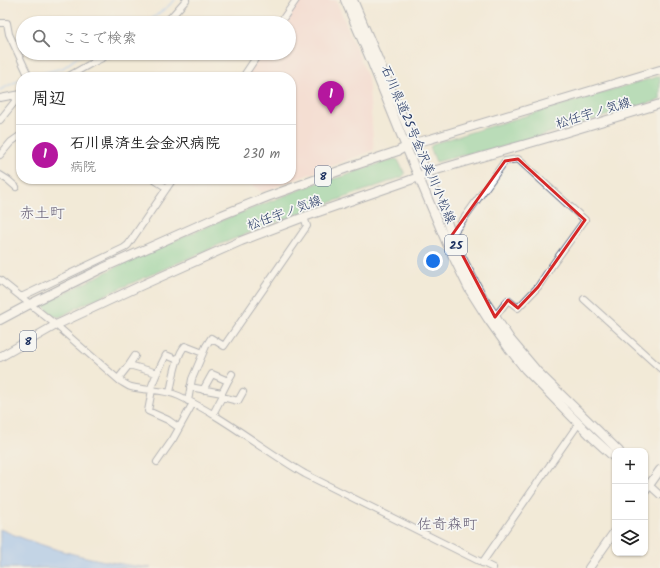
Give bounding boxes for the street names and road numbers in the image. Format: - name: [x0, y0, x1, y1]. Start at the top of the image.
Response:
- street label: 石川県道25号金沢美川小松線: [375, 62, 461, 228]
- street label: 松任宇ノ気線: [553, 92, 635, 135]
- road number: 8: [315, 166, 331, 186]
- street label: 松任宇ノ気線: [244, 190, 326, 237]
- road number: 25: [445, 235, 467, 255]
- road number: 8: [20, 331, 36, 351]

